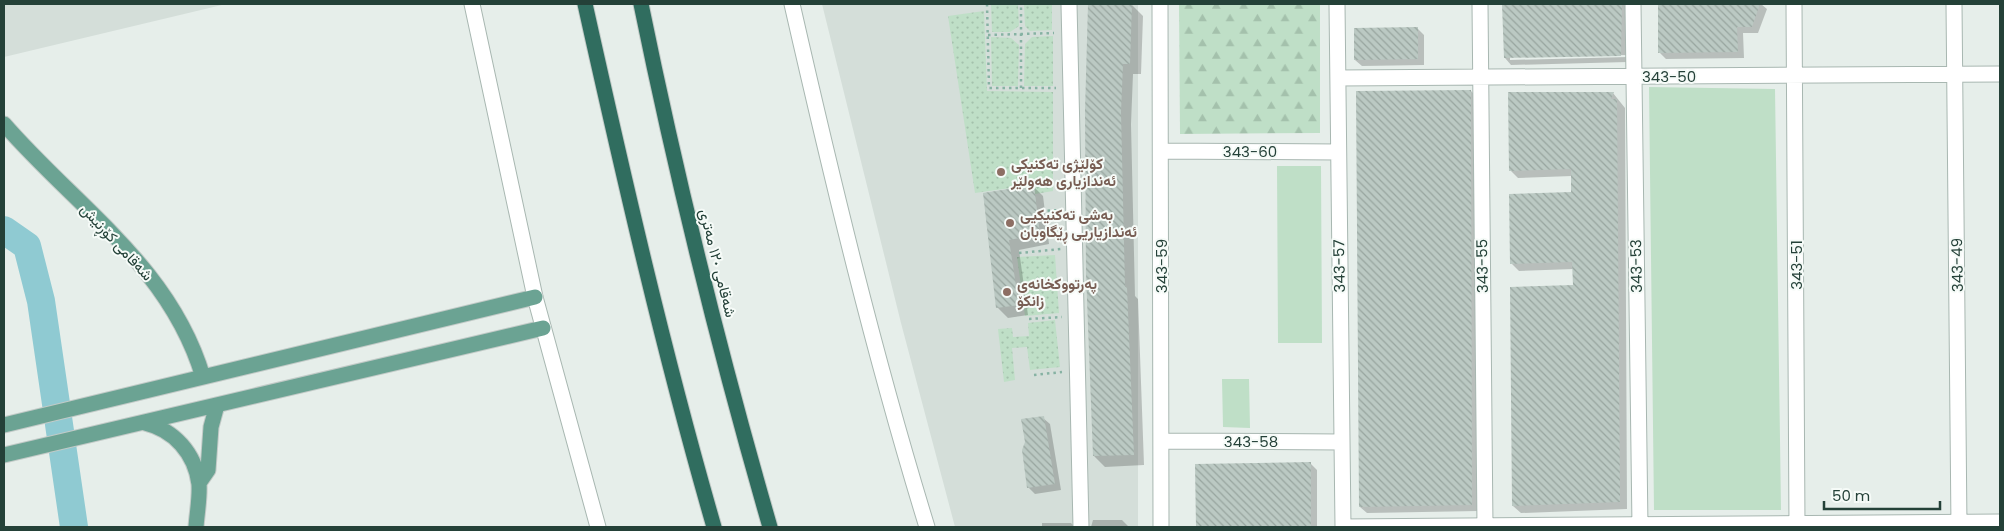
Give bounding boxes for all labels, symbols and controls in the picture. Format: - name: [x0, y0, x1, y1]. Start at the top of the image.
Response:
- street label: 343-50: [1642, 66, 1696, 87]
- street label: 343-60: [1223, 141, 1277, 162]
- place label: کۆلێژی تەکنیکی ئەندازیاری هەولێر: [1010, 153, 1116, 191]
- marker: کۆلێژی تەکنیکی ئەندازیاری هەولێر: [995, 166, 1007, 178]
- street label: شەقامی کۆڕنیش: [74, 199, 158, 287]
- place label: بەشی تەکنیکیی ئەندازیاریی ڕێگاوبان: [1020, 204, 1137, 244]
- street label: شەقامی ١٢٠ مەتری: [694, 207, 742, 320]
- marker: بەشی تەکنیکیی ئەندازیاریی ڕێگاوبان: [1004, 217, 1016, 229]
- street label: 343-49: [1946, 238, 1968, 292]
- street label: 343-59: [1151, 239, 1172, 293]
- street label: 343-57: [1328, 239, 1350, 293]
- street label: 343-55: [1471, 239, 1493, 293]
- street label: 343-53: [1625, 239, 1647, 293]
- street label: 343-51: [1786, 240, 1807, 290]
- place label: پەرتووکخانەی زانکۆ: [1017, 273, 1097, 311]
- marker: پەرتووکخانەی زانکۆ: [1001, 286, 1013, 298]
- street label: 343-58: [1224, 431, 1278, 452]
- scale bar: [1824, 478, 1940, 510]
- text: 50 m: [1832, 485, 1870, 506]

